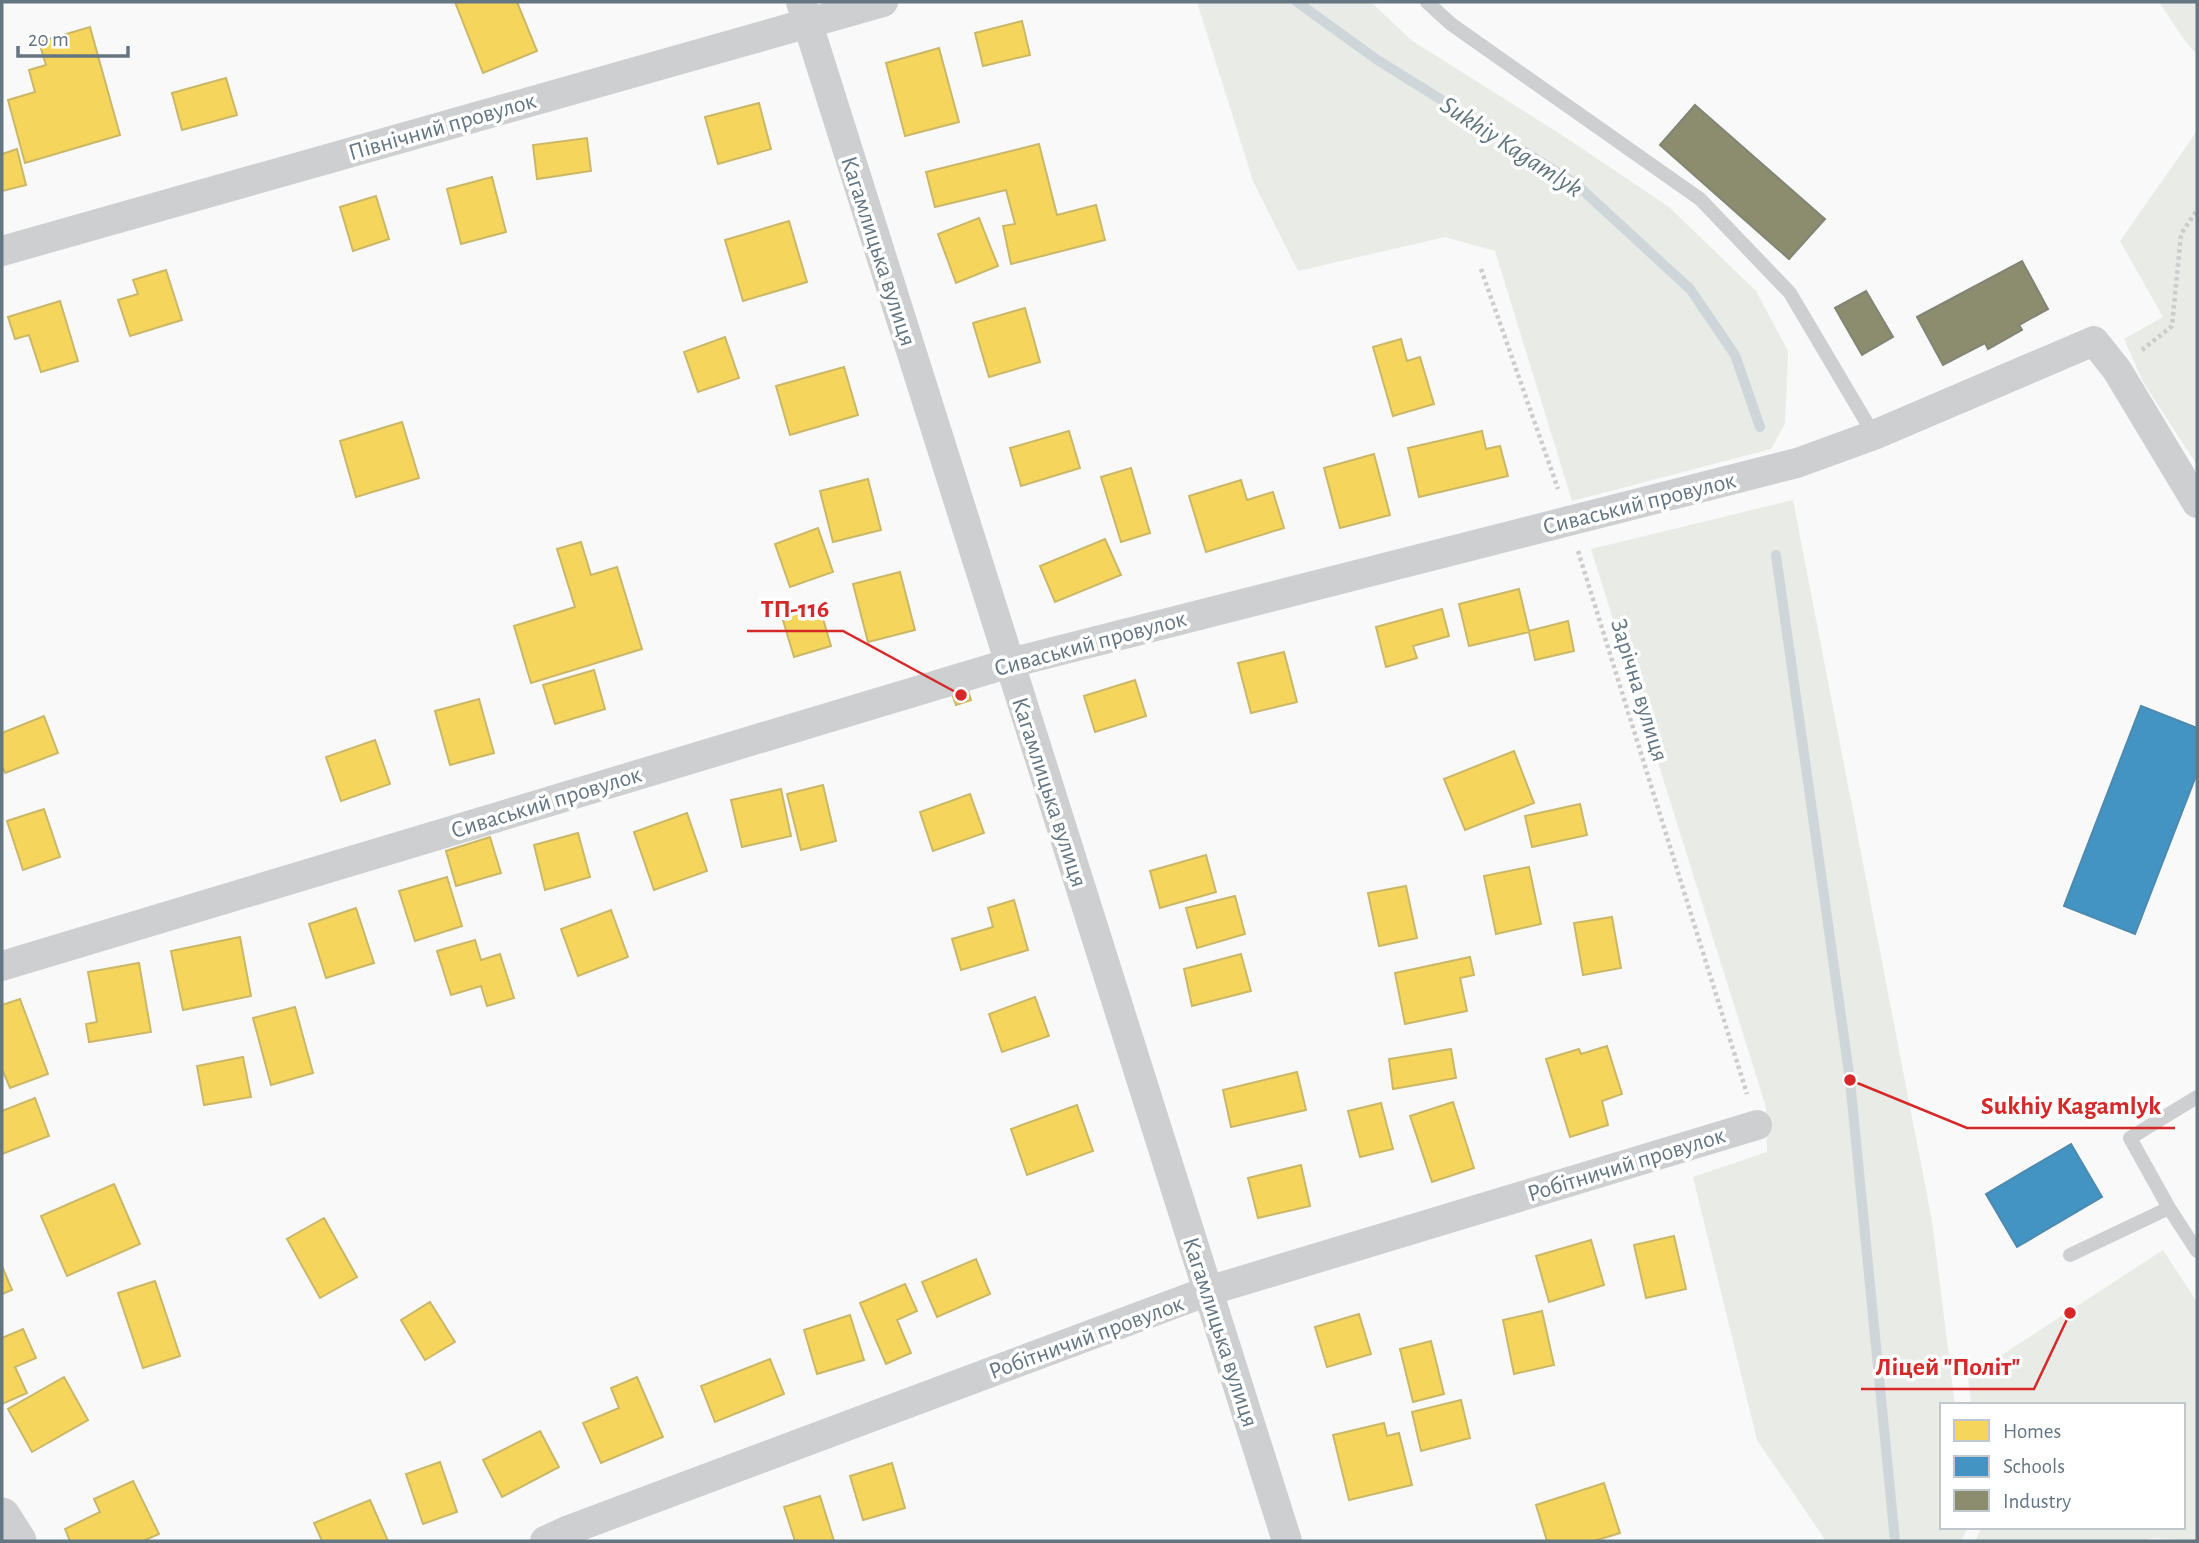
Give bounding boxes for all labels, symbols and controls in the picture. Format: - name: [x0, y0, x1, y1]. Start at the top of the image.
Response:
- scale bar: [18, 14, 128, 58]
- text: 20 m: [28, 29, 69, 50]
- street label: Північний провулок: [346, 89, 539, 165]
- water label: Sukhiy Kagamlyk: [1436, 91, 1587, 202]
- street label: Кагамлицька вулиця: [836, 153, 920, 349]
- street label: Сиваський провулок: [1540, 468, 1738, 540]
- callout: ТП-116: [747, 584, 843, 631]
- text: ТП-116: [761, 596, 829, 622]
- street label: Сиваський провулок: [992, 607, 1189, 681]
- street label: Зарічна вулиця: [1606, 616, 1672, 765]
- street label: Кагамлицька вулиця: [1007, 694, 1091, 890]
- street label: Сиваський провулок: [448, 763, 644, 843]
- callout: Sukhiy Kagamlyk: [1967, 1081, 2175, 1128]
- text: Sukhiy Kagamlyk: [1981, 1093, 2161, 1119]
- street label: Робітничий провулок: [1525, 1123, 1728, 1206]
- street label: Кагамлицька вулиця: [1178, 1234, 1262, 1430]
- street label: Робітничий провулок: [986, 1292, 1187, 1384]
- callout: Ліцей "Політ": [1861, 1342, 2034, 1389]
- text: Ліцей "Політ": [1875, 1354, 2021, 1380]
- legend: [1940, 1403, 2185, 1529]
- text: Homes: [2003, 1421, 2061, 1442]
- text: Schools: [2003, 1456, 2065, 1477]
- text: Industry: [2003, 1491, 2071, 1512]

